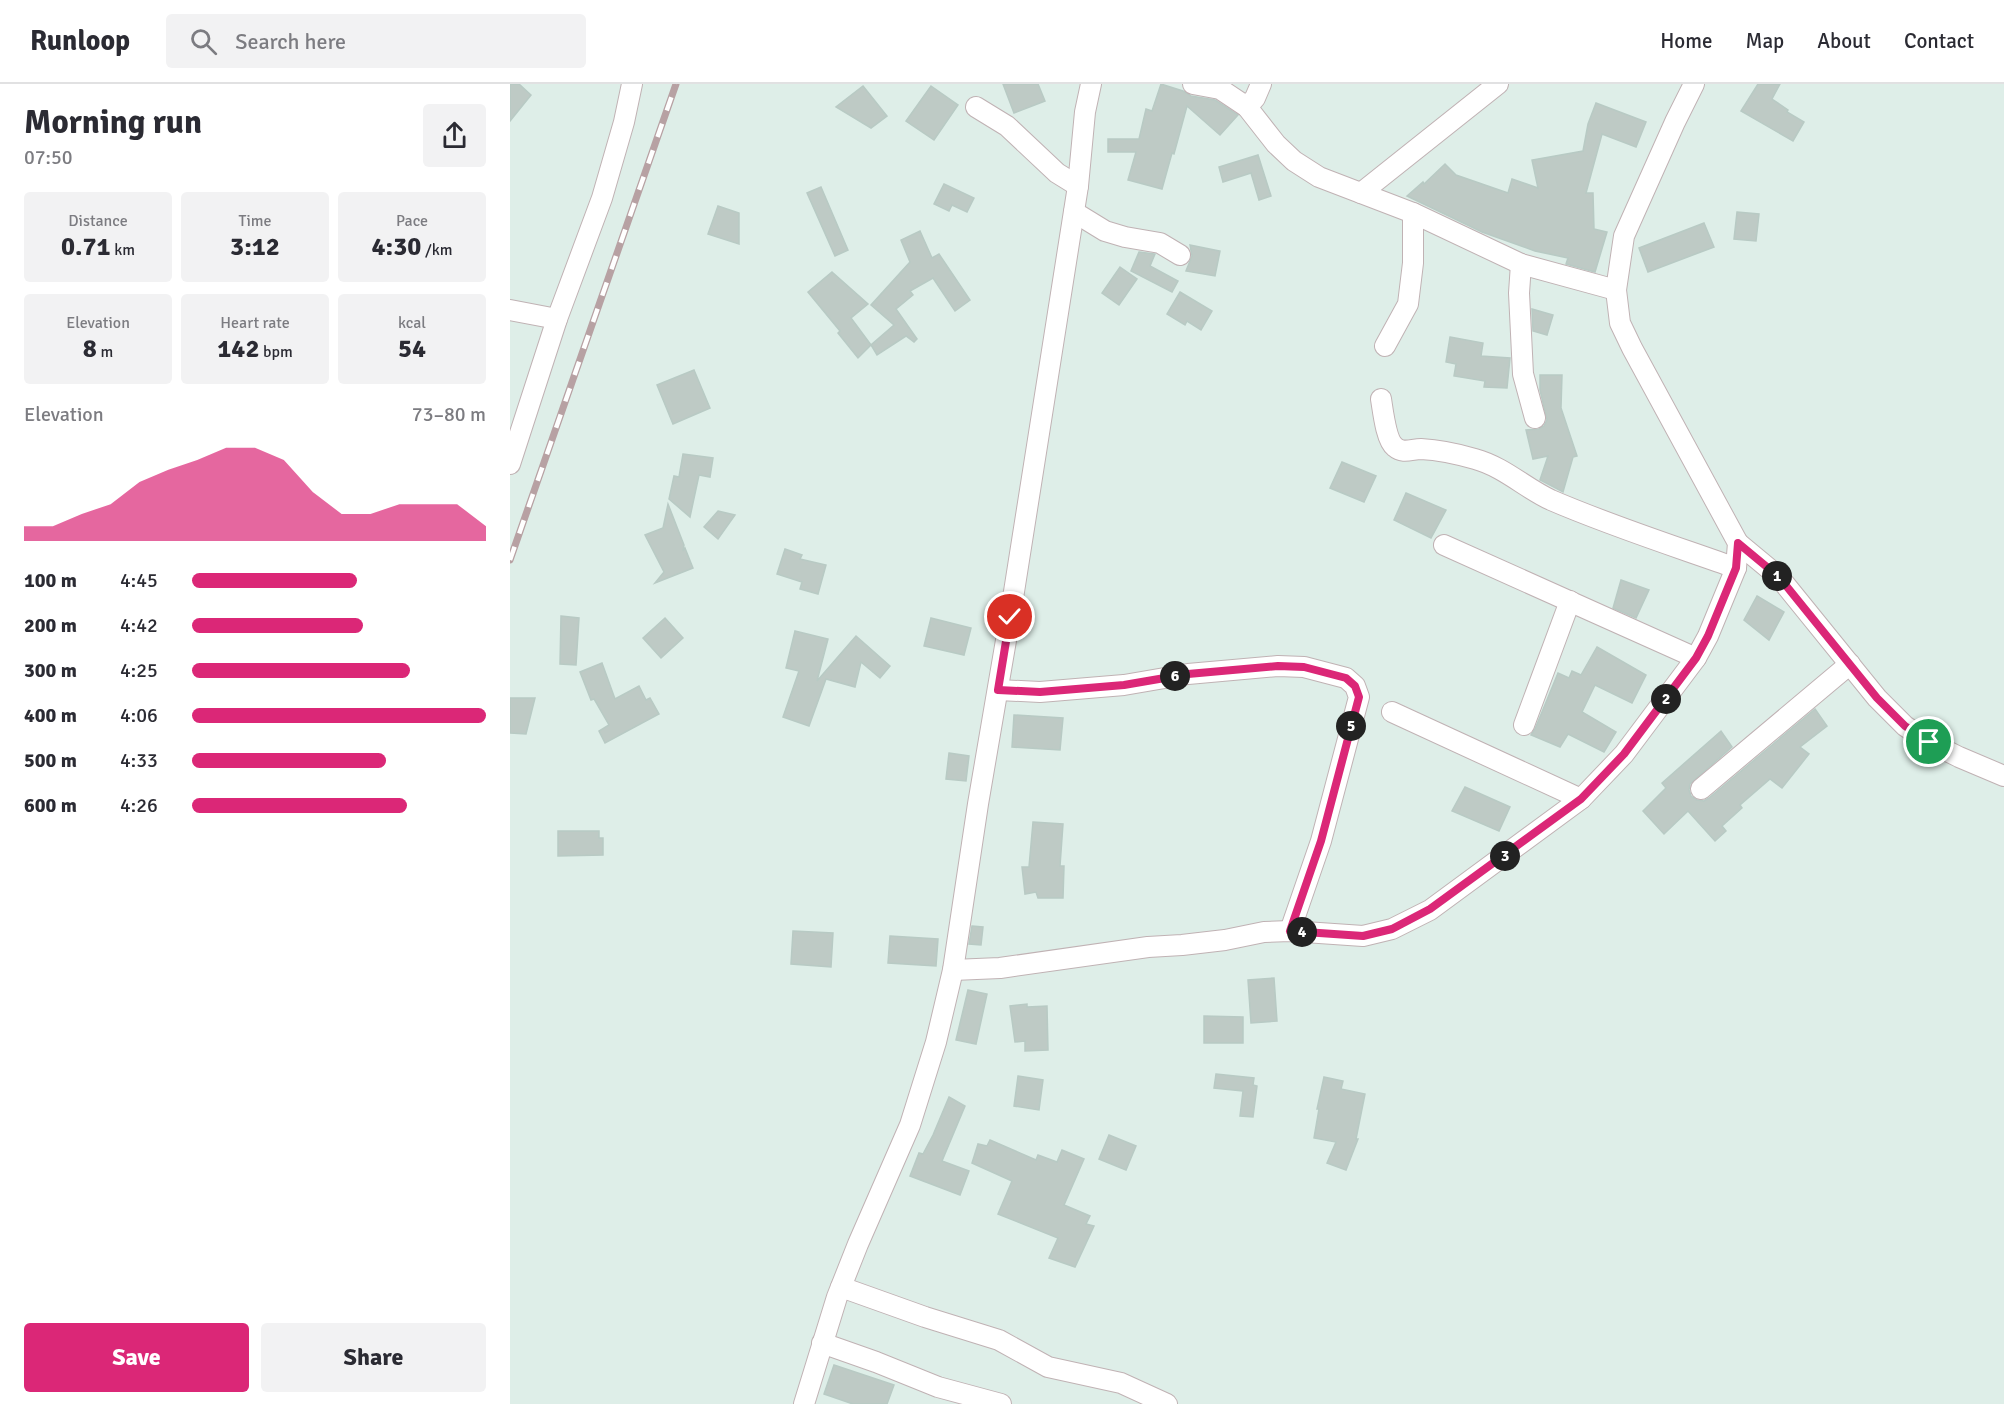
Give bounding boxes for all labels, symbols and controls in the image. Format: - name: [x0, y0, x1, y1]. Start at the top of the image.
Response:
- search box: [166, 14, 586, 68]
- text: Runloop: [30, 24, 130, 58]
- icon: search: [187, 25, 220, 58]
- text: Search here: [235, 28, 346, 55]
- text: Home: [1660, 28, 1713, 54]
- text: Map: [1746, 28, 1784, 54]
- text: About: [1817, 28, 1871, 54]
- text: Contact: [1904, 28, 1974, 54]
- text: Morning run: [24, 102, 202, 143]
- button: share: [423, 104, 486, 167]
- text: 07:50: [24, 145, 73, 170]
- text: Distance: [68, 211, 128, 231]
- text: Time: [239, 211, 271, 231]
- text: Pace: [396, 211, 428, 231]
- text: 0.71: [61, 231, 111, 263]
- text: 3:12: [230, 231, 280, 263]
- text: 4:30: [372, 231, 421, 263]
- text: km: [111, 240, 135, 260]
- text: /km: [421, 240, 452, 260]
- text: Elevation: [66, 313, 130, 333]
- text: Heart rate: [220, 313, 290, 333]
- text: kcal: [398, 313, 426, 333]
- text: 8: [83, 333, 97, 365]
- text: 142: [217, 333, 259, 365]
- text: 54: [398, 333, 426, 365]
- text: m: [97, 342, 113, 362]
- text: bpm: [259, 342, 293, 362]
- text: Elevation: [24, 402, 104, 427]
- text: 73–80 m: [412, 402, 486, 427]
- pin: 1: [1762, 561, 1792, 591]
- text: 1: [1773, 566, 1781, 586]
- text: 100 m: [24, 568, 77, 593]
- text: 4:45: [120, 568, 158, 593]
- pin: [984, 591, 1035, 642]
- icon: check: [993, 600, 1026, 633]
- text: 200 m: [24, 613, 77, 638]
- text: 4:42: [120, 613, 158, 638]
- text: 300 m: [24, 658, 77, 683]
- text: 4:25: [120, 658, 158, 683]
- pin: 6: [1160, 661, 1190, 691]
- text: 6: [1171, 666, 1179, 686]
- pin: 2: [1651, 684, 1681, 714]
- text: 2: [1662, 689, 1670, 709]
- text: 400 m: [24, 703, 77, 728]
- text: 4:06: [120, 703, 158, 728]
- pin: 5: [1336, 711, 1366, 741]
- text: 5: [1347, 716, 1355, 736]
- pin: [1903, 716, 1954, 767]
- icon: arrive: [1912, 725, 1945, 758]
- text: 500 m: [24, 748, 77, 773]
- text: 4:33: [120, 748, 158, 773]
- text: 600 m: [24, 793, 77, 818]
- text: 4:26: [120, 793, 158, 818]
- pin: 3: [1490, 841, 1520, 871]
- text: 3: [1501, 846, 1509, 866]
- pin: 4: [1287, 917, 1317, 947]
- text: 4: [1298, 922, 1306, 942]
- button: Save: [24, 1323, 249, 1392]
- button: Share: [261, 1323, 486, 1392]

